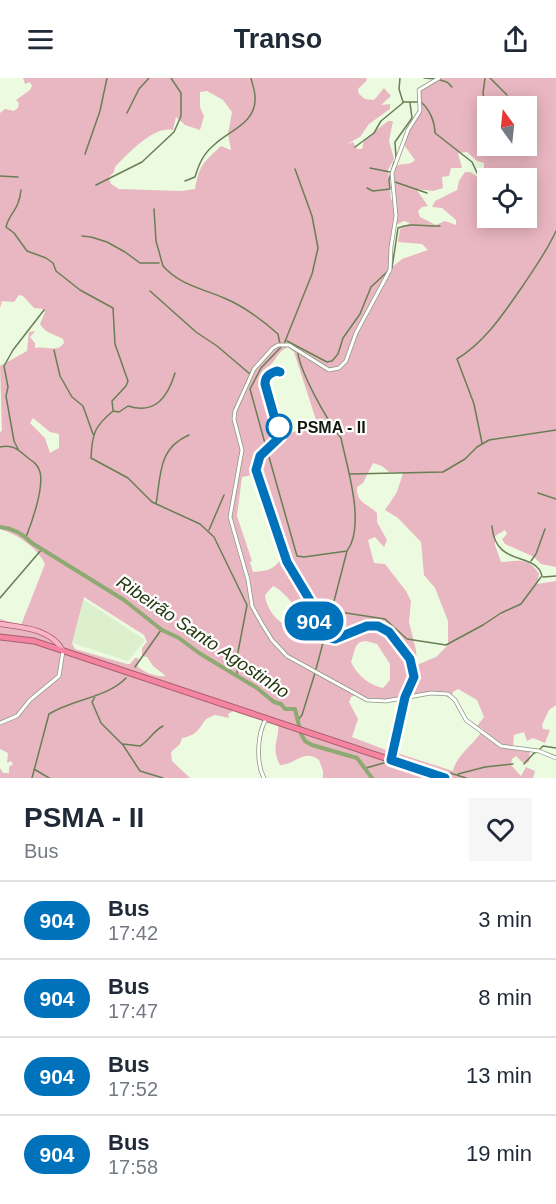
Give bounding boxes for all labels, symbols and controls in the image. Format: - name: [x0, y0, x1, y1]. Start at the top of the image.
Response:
- icon: menu: [24, 23, 57, 56]
- icon: share: [499, 23, 532, 56]
- text: Transo: [234, 24, 322, 54]
- north arrow: [477, 96, 537, 156]
- map controls: [477, 96, 537, 228]
- button: locate: [477, 168, 537, 228]
- marker: PSMA - II: [266, 414, 292, 440]
- place label: PSMA - II: [297, 419, 366, 436]
- water label: Ribeirão Santo Agostinho: [113, 572, 293, 702]
- line badge: 904: [280, 602, 348, 640]
- text: 904: [296, 610, 332, 633]
- button: heart: [469, 798, 532, 861]
- text: PSMA - II: [24, 802, 144, 833]
- text: Bus: [24, 840, 58, 862]
- text: Bus: [108, 896, 150, 921]
- text: 3 min: [478, 907, 532, 932]
- text: 904: [39, 909, 75, 932]
- text: 17:42: [108, 922, 158, 944]
- text: Bus: [108, 974, 150, 999]
- text: 8 min: [478, 985, 532, 1010]
- text: 904: [39, 987, 75, 1010]
- text: 17:47: [108, 1000, 158, 1022]
- text: Bus: [108, 1052, 150, 1077]
- text: 13 min: [466, 1063, 532, 1088]
- text: 904: [39, 1065, 75, 1088]
- text: 17:52: [108, 1078, 158, 1100]
- text: Bus: [108, 1130, 150, 1155]
- text: 19 min: [466, 1141, 532, 1166]
- text: 904: [39, 1143, 75, 1166]
- text: 17:58: [108, 1156, 158, 1178]

